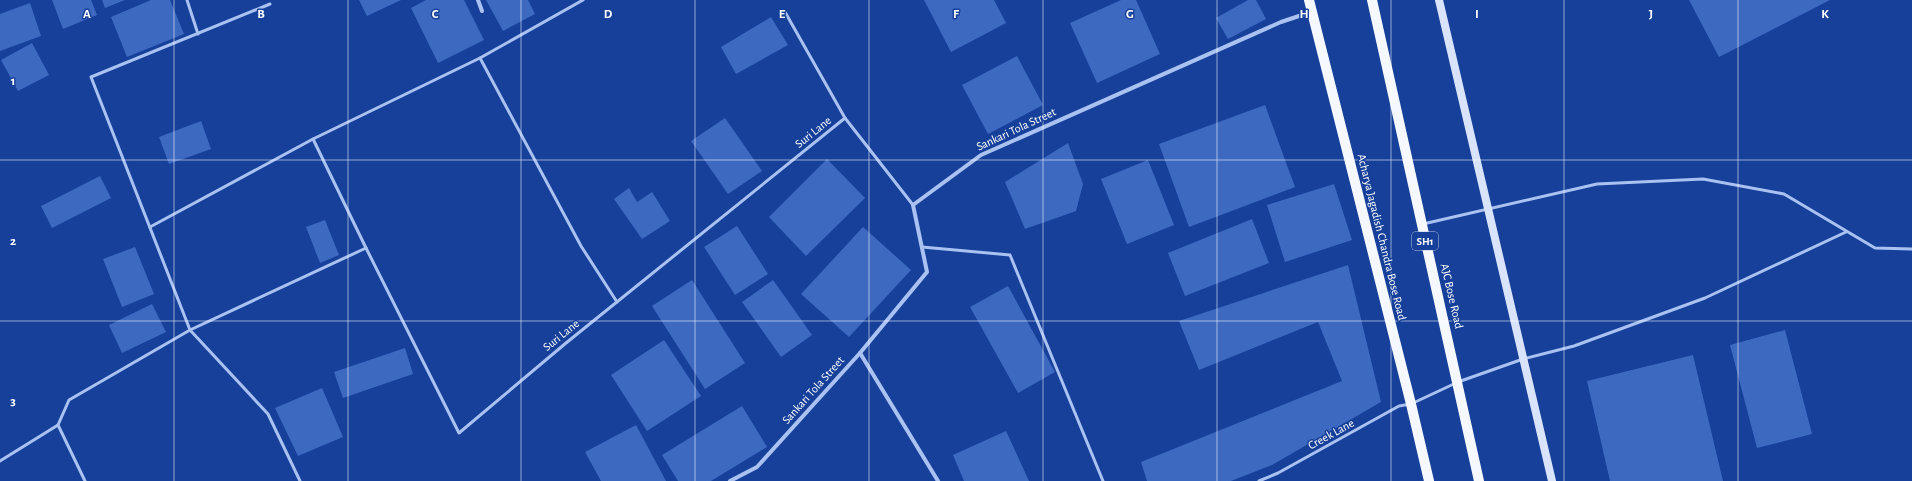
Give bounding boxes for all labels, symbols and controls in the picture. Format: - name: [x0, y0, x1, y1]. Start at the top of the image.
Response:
- text: A: [83, 8, 91, 21]
- text: B: [257, 8, 265, 21]
- text: C: [432, 8, 439, 21]
- text: D: [604, 8, 613, 21]
- text: E: [779, 8, 786, 21]
- text: F: [953, 8, 960, 21]
- text: G: [1126, 8, 1134, 21]
- text: H: [1299, 8, 1309, 21]
- text: I: [1475, 8, 1479, 21]
- text: J: [1649, 8, 1653, 21]
- text: K: [1821, 8, 1829, 21]
- text: 1: [11, 75, 15, 88]
- street label: Sankari Tola Street: [974, 105, 1058, 153]
- street label: Suri Lane: [793, 114, 833, 150]
- street label: Acharya Jagadish Chandra Bose Road: [1355, 153, 1409, 322]
- road number: SH1: [1412, 232, 1438, 250]
- text: 2: [10, 235, 16, 248]
- street label: AJC Bose Road: [1439, 262, 1465, 330]
- street label: Suri Lane: [541, 317, 581, 353]
- street label: Sankari Tola Street: [780, 354, 846, 426]
- text: 3: [10, 395, 16, 408]
- street label: Creek Lane: [1306, 417, 1356, 451]

